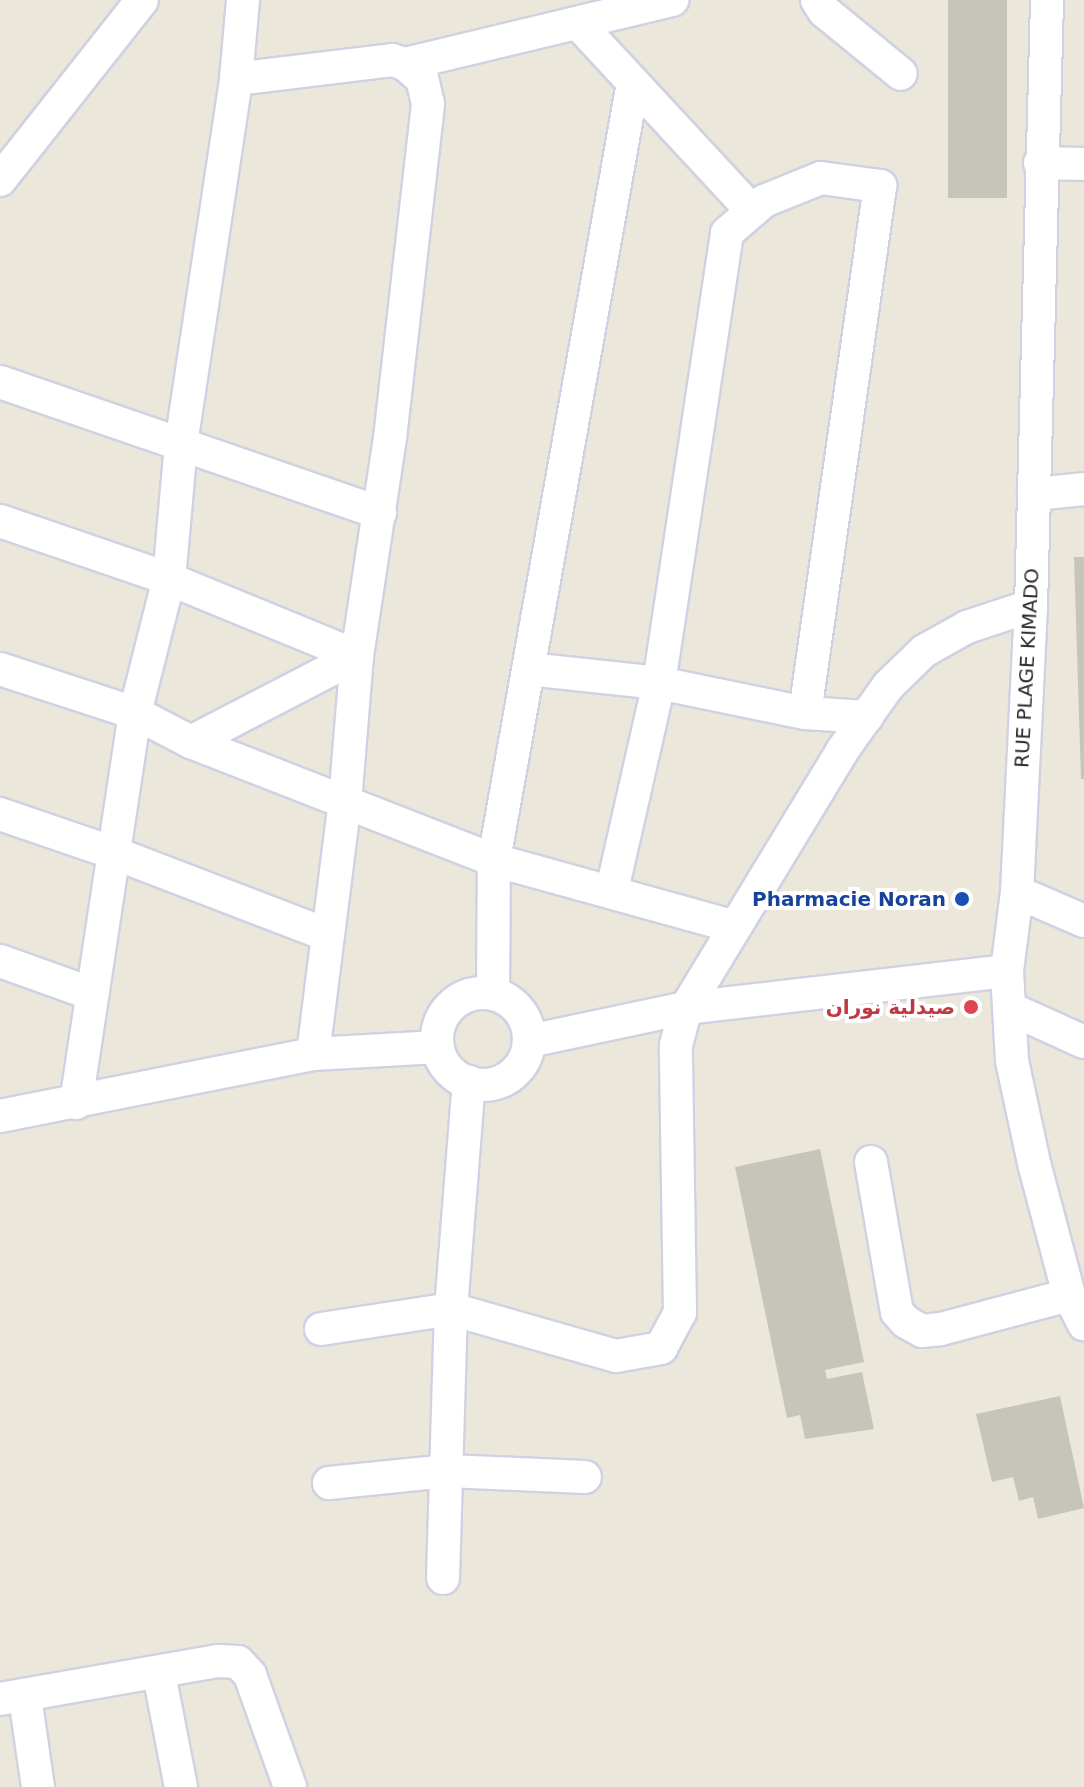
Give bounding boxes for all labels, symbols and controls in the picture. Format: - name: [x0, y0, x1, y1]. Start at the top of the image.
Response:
- street label: RUE PLAGE KIMADO: [1010, 567, 1044, 769]
- place label: Pharmacie Noran: [752, 887, 946, 911]
- marker: Pharmacie Noran: [953, 890, 971, 908]
- place label: صيدلية نوران: [826, 995, 955, 1019]
- marker: صيدلية نوران: [962, 998, 980, 1016]

